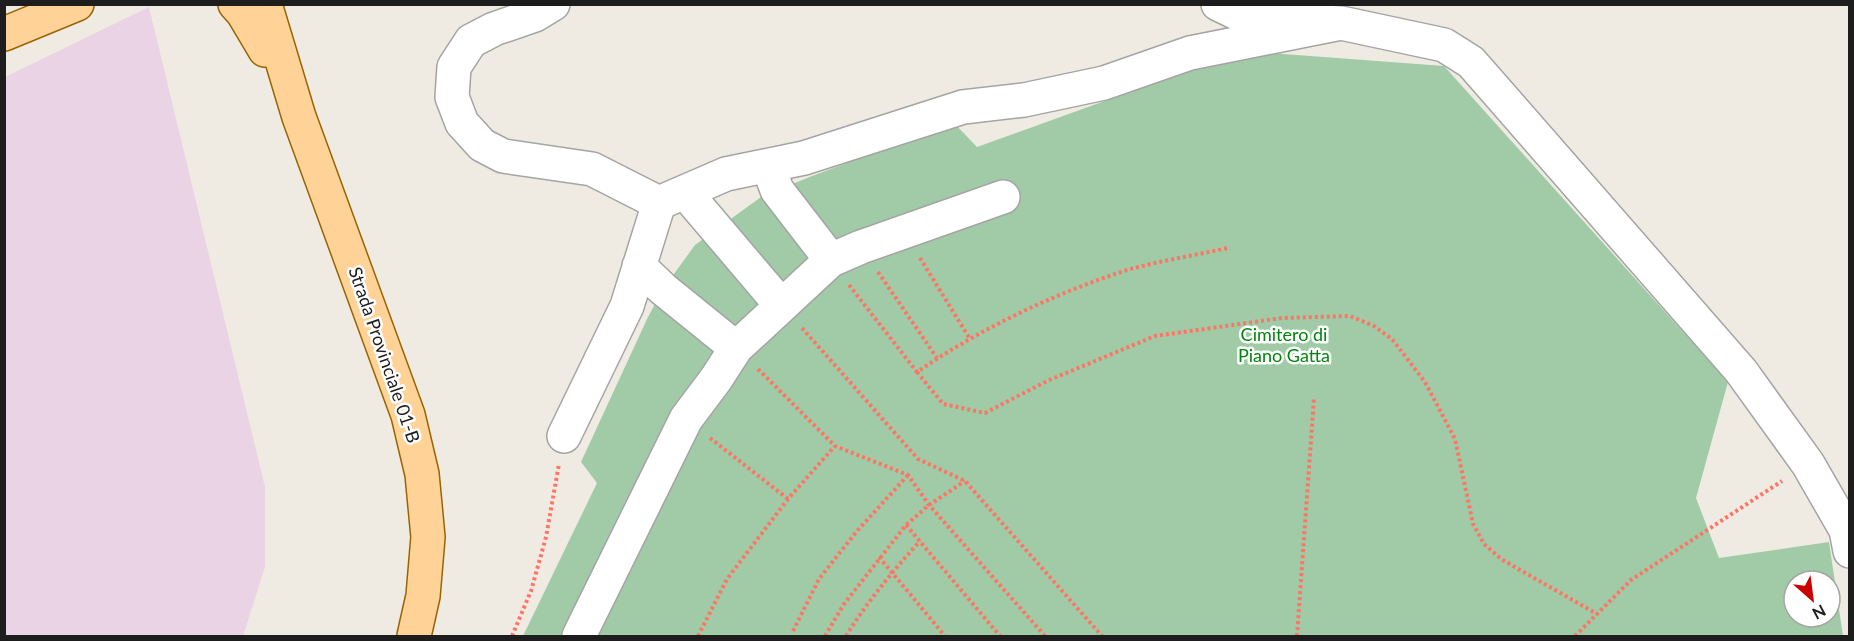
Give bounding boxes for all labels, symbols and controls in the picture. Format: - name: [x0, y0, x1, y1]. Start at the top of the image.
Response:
- street label: Strada Provinciale 01-B: [344, 264, 425, 446]
- park label: Cimitero di Piano Gatta: [1238, 323, 1330, 366]
- north arrow: [1782, 569, 1842, 629]
- text: N: [1809, 601, 1829, 624]

